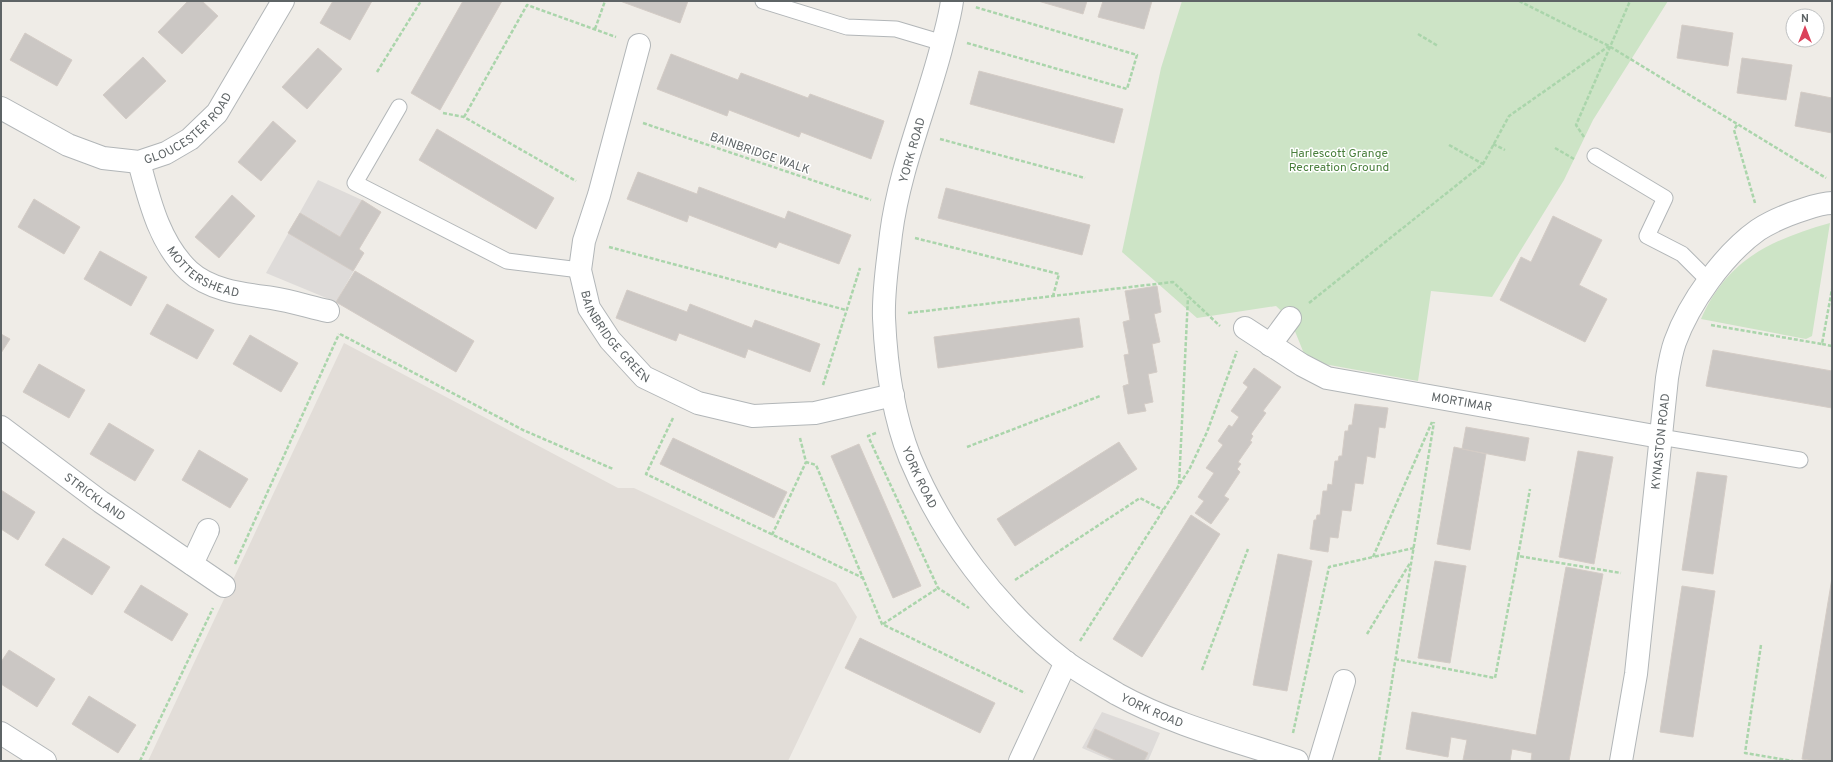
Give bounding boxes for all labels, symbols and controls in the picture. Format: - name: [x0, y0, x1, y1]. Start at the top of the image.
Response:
- north arrow: [1785, 8, 1825, 48]
- text: N: [1801, 12, 1809, 26]
- street label: GLOUCESTER ROAD: [142, 90, 236, 169]
- street label: YORK ROAD: [896, 116, 930, 185]
- street label: BAINBRIDGE WALK: [708, 129, 812, 179]
- park label: Harlescott Grange Recreation Ground: [1289, 146, 1389, 176]
- street label: MOTTERSHEAD: [162, 244, 241, 302]
- street label: BAINBRIDGE GREEN: [576, 289, 652, 387]
- street label: MORTIMAR: [1430, 390, 1493, 416]
- street label: KYNASTON ROAD: [1648, 393, 1674, 491]
- street label: YORK ROAD: [897, 444, 940, 512]
- street label: STRICKLAND: [60, 470, 128, 525]
- street label: YORK ROAD: [1117, 690, 1185, 732]

